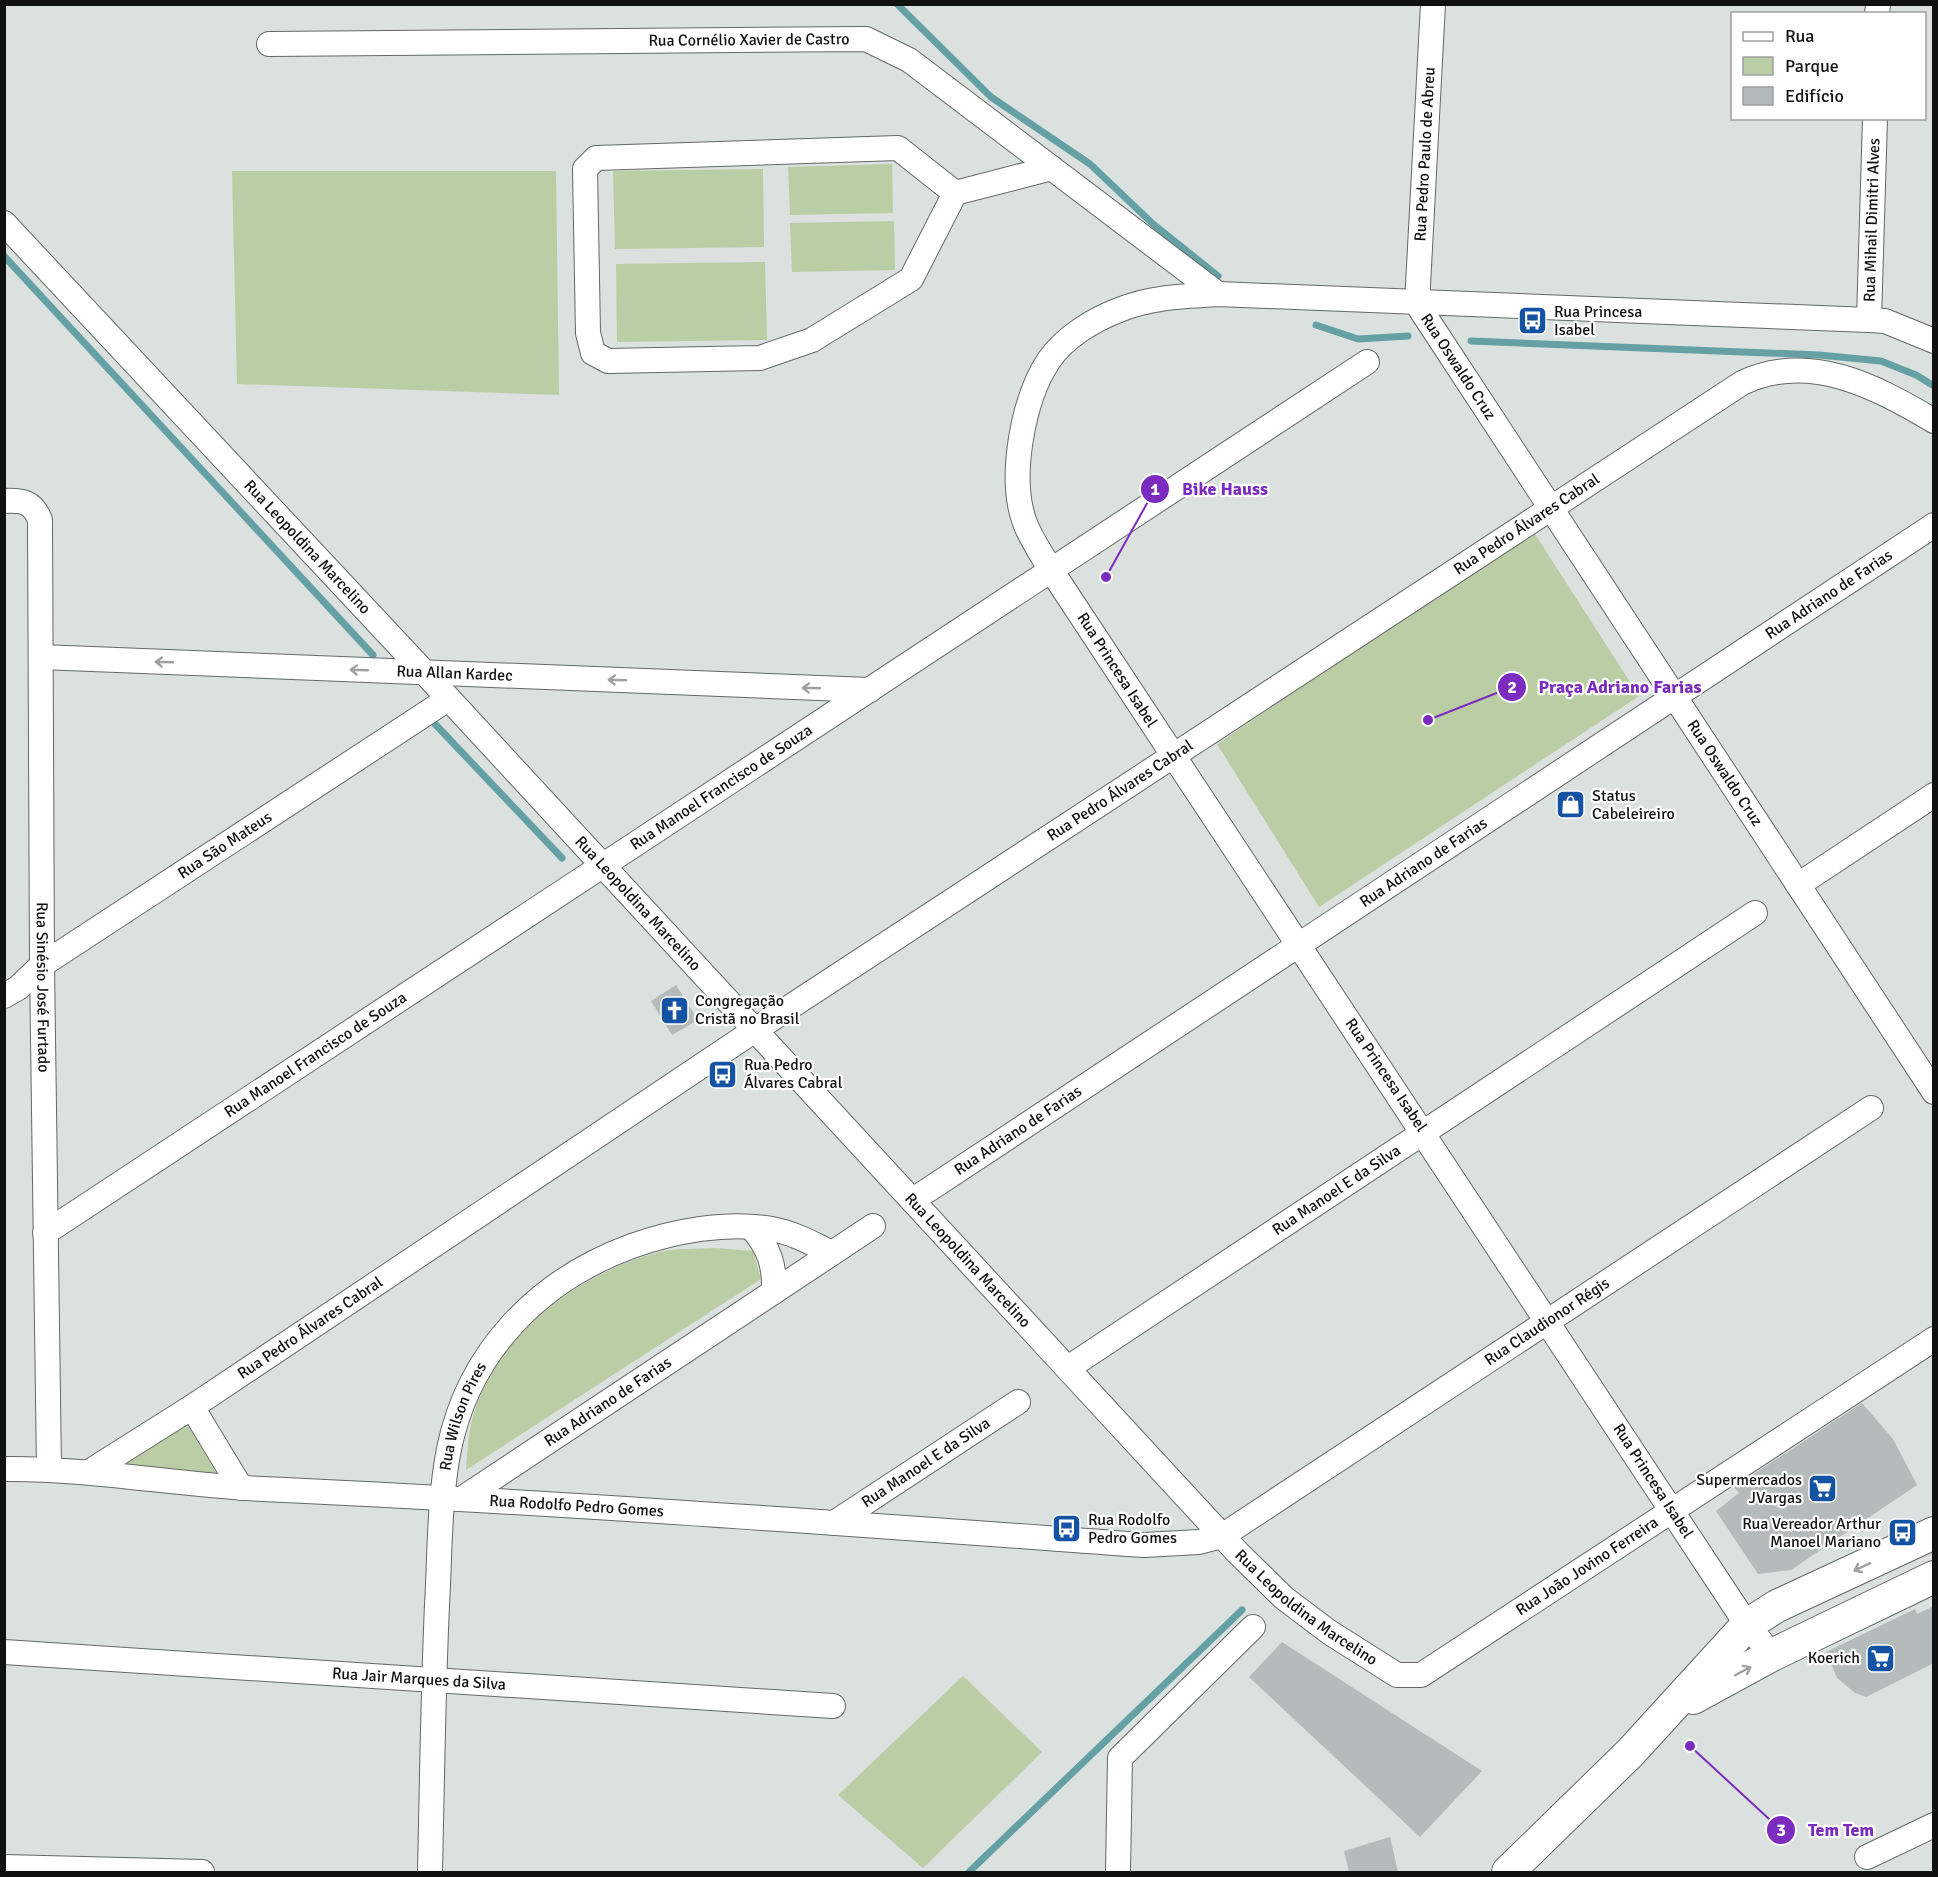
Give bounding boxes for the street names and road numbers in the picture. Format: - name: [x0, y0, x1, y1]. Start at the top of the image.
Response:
- street label: Rua Cornélio Xavier de Castro: [648, 29, 850, 51]
- street label: Rua Pedro Paulo de Abreu: [1410, 66, 1440, 242]
- street label: Rua Mihail Dimitri Alves: [1860, 138, 1884, 302]
- street label: Rua Oswaldo Cruz: [1416, 310, 1500, 424]
- street label: Rua Pedro Álvares Cabral: [1450, 469, 1604, 579]
- street label: Rua Leopoldina Marcelino: [240, 476, 375, 619]
- street label: Rua Adriano de Farias: [1761, 545, 1896, 644]
- street label: Rua Princesa Isabel: [1072, 609, 1162, 731]
- street label: Rua Allan Kardec: [396, 661, 513, 686]
- street label: Rua Oswaldo Cruz: [1683, 716, 1767, 830]
- street label: Rua Manoel Francisco de Souza: [626, 720, 816, 855]
- street label: Rua Pedro Álvares Cabral: [1043, 735, 1197, 846]
- street label: Rua São Mateus: [174, 807, 276, 883]
- street label: Rua Adriano de Farias: [1356, 813, 1491, 912]
- street label: Rua Leopoldina Marcelino: [571, 832, 705, 975]
- street label: Rua Sinésio José Furtado: [32, 902, 53, 1073]
- street label: Rua Manoel Francisco de Souza: [221, 987, 411, 1122]
- street label: Rua Princesa Isabel: [1341, 1014, 1432, 1136]
- street label: Rua Adriano de Farias: [951, 1081, 1086, 1180]
- street label: Rua Manoel E da Silva: [1268, 1140, 1404, 1240]
- street label: Rua Leopoldina Marcelino: [900, 1189, 1035, 1332]
- street label: Rua Pedro Álvares Cabral: [234, 1272, 387, 1384]
- street label: Rua Claudionor Régis: [1481, 1273, 1613, 1370]
- street label: Rua Adriano de Farias: [541, 1352, 675, 1451]
- street label: Rua Wilson Pires: [436, 1358, 491, 1472]
- street label: Rua Manoel E da Silva: [858, 1413, 994, 1512]
- street label: Rua Princesa Isabel: [1608, 1420, 1698, 1542]
- street label: Rua Rodolfo Pedro Gomes: [489, 1491, 665, 1521]
- street label: Rua João Jovino Ferreira: [1512, 1512, 1662, 1620]
- street label: Rua Leopoldina Marcelino: [1231, 1545, 1381, 1670]
- street label: Rua Jair Marques da Silva: [332, 1663, 507, 1695]

